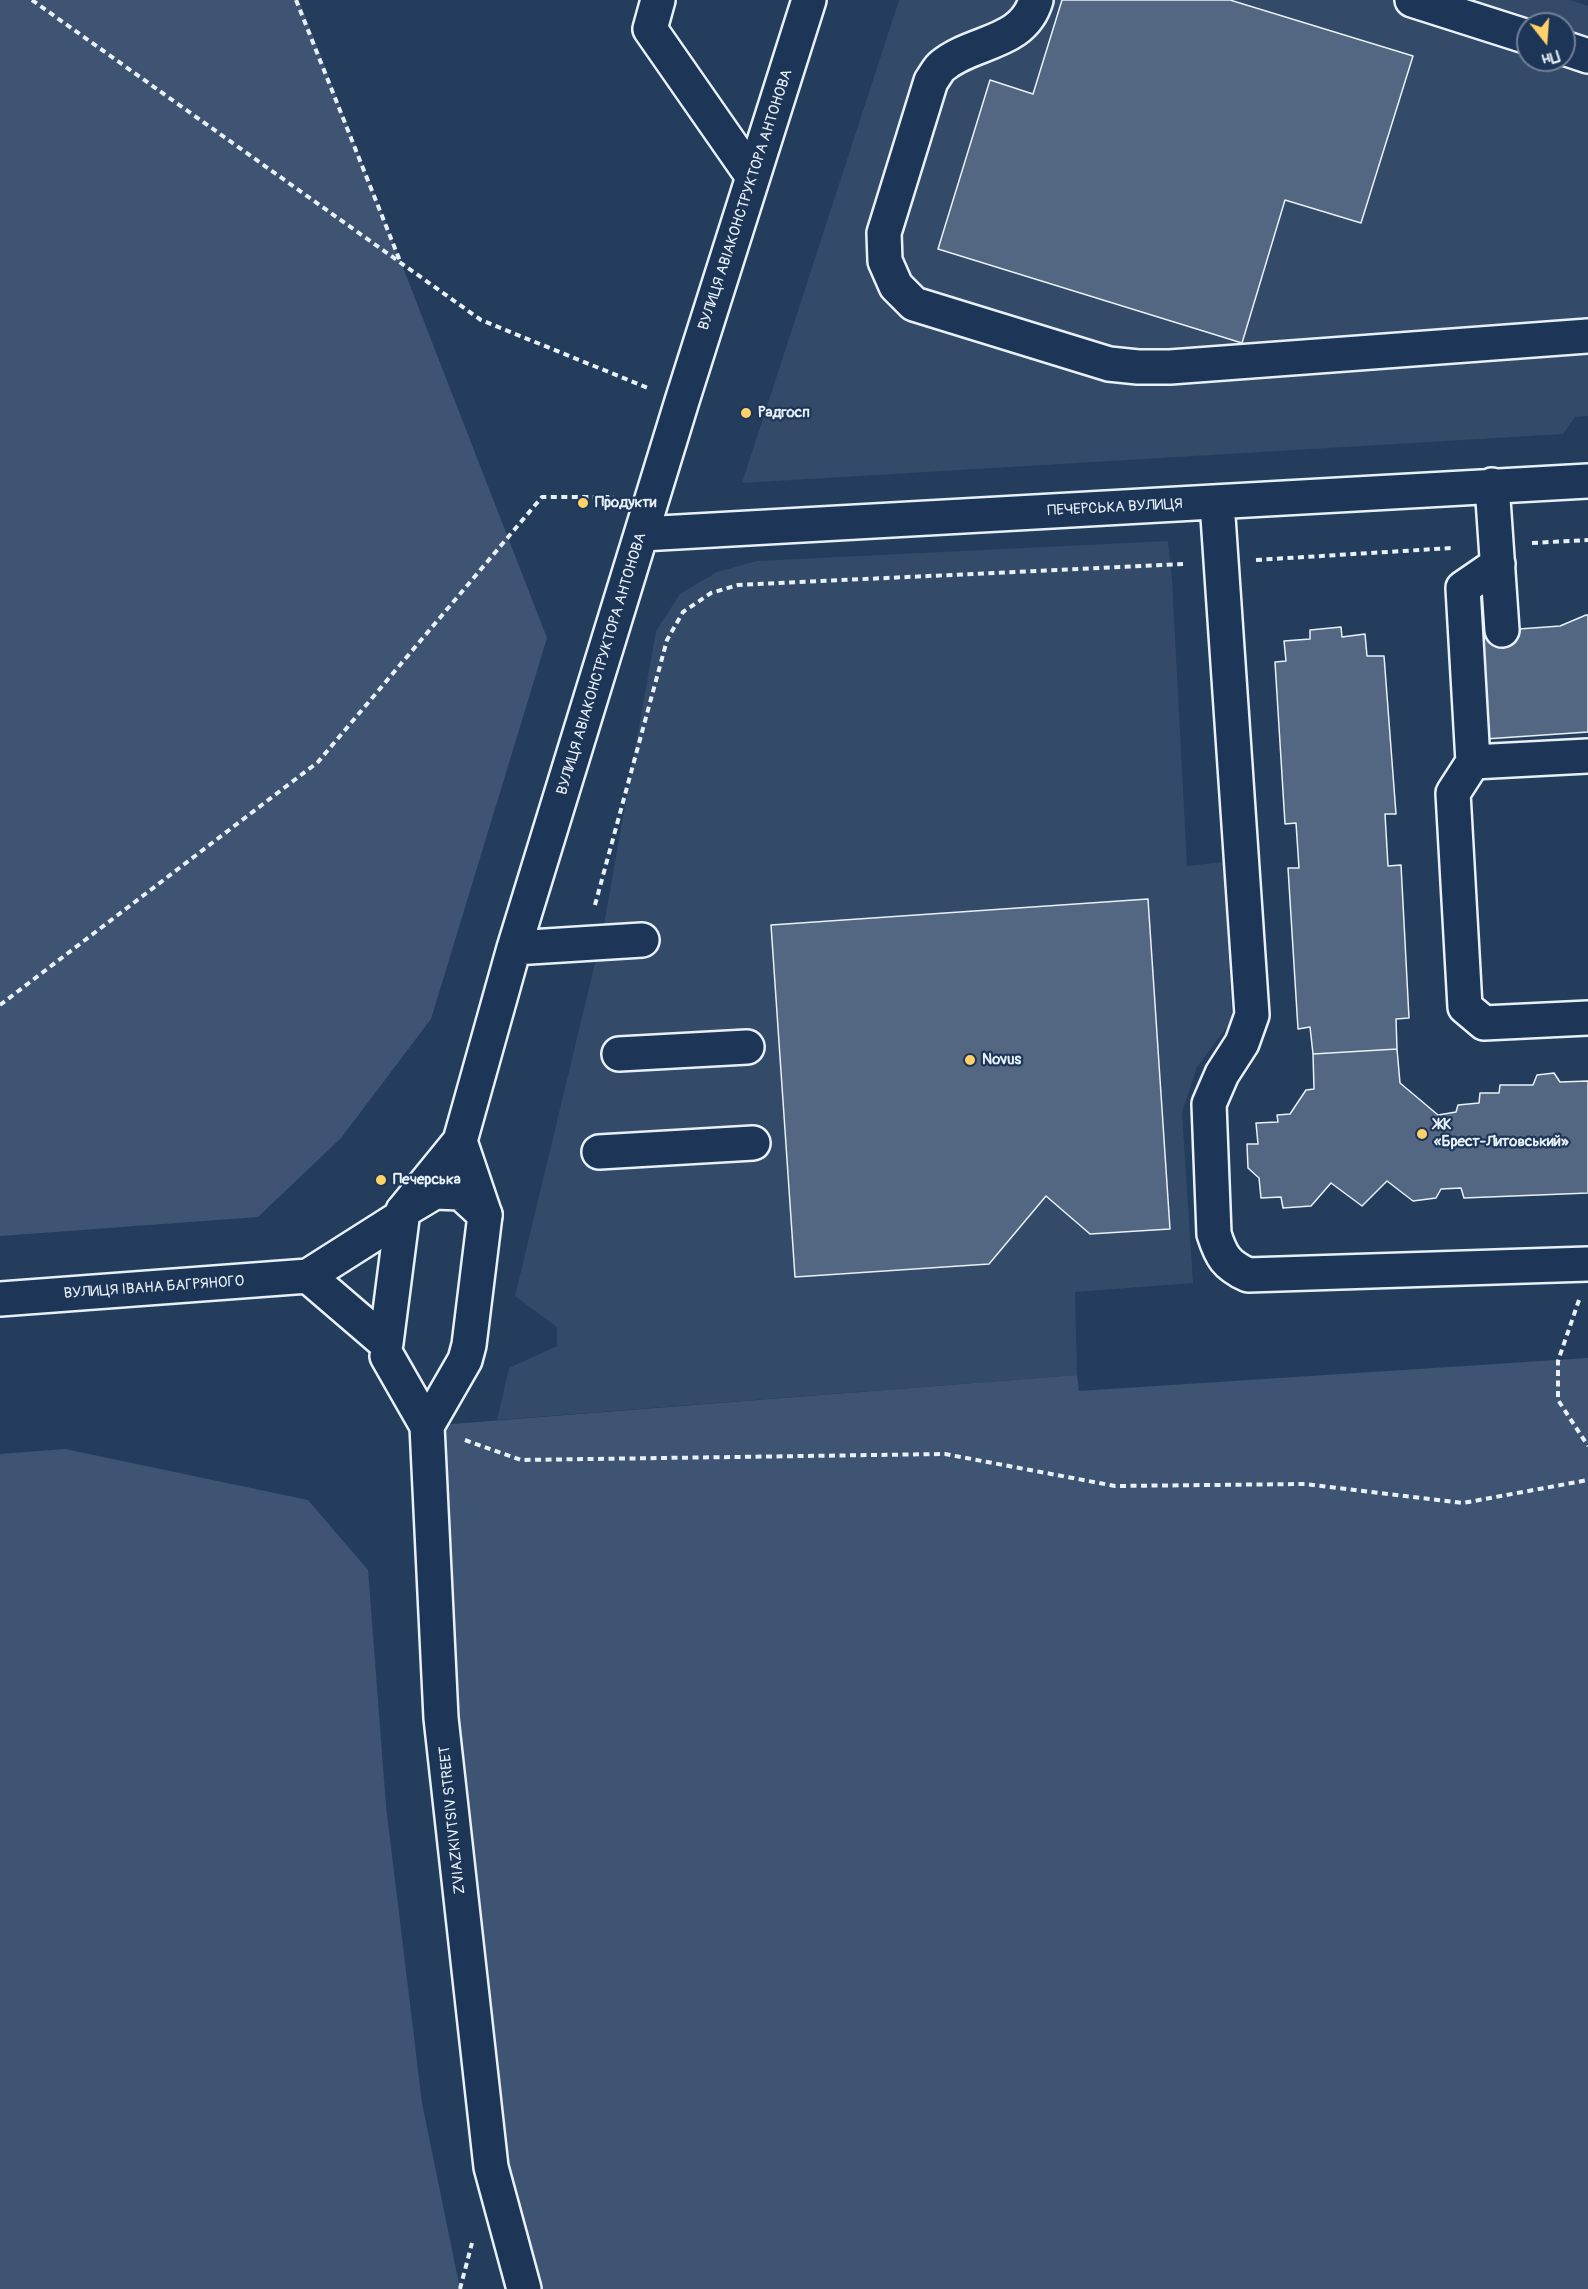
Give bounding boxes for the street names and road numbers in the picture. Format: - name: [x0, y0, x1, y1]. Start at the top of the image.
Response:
- street label: ВУЛИЦЯ АВІАКОНСТРУКТОРА АНТОНОВА: [695, 67, 797, 333]
- street label: ПЕЧЕРСЬКА ВУЛИЦЯ: [1047, 495, 1183, 521]
- street label: ВУЛИЦЯ АВІАКОНСТРУКТОРА АНТОНОВА: [553, 531, 651, 797]
- street label: ВУЛИЦЯ ІВАНА БАГРЯНОГО: [63, 1273, 245, 1303]
- street label: ZVIAZKIVTSIV STREET: [436, 1745, 470, 1895]

